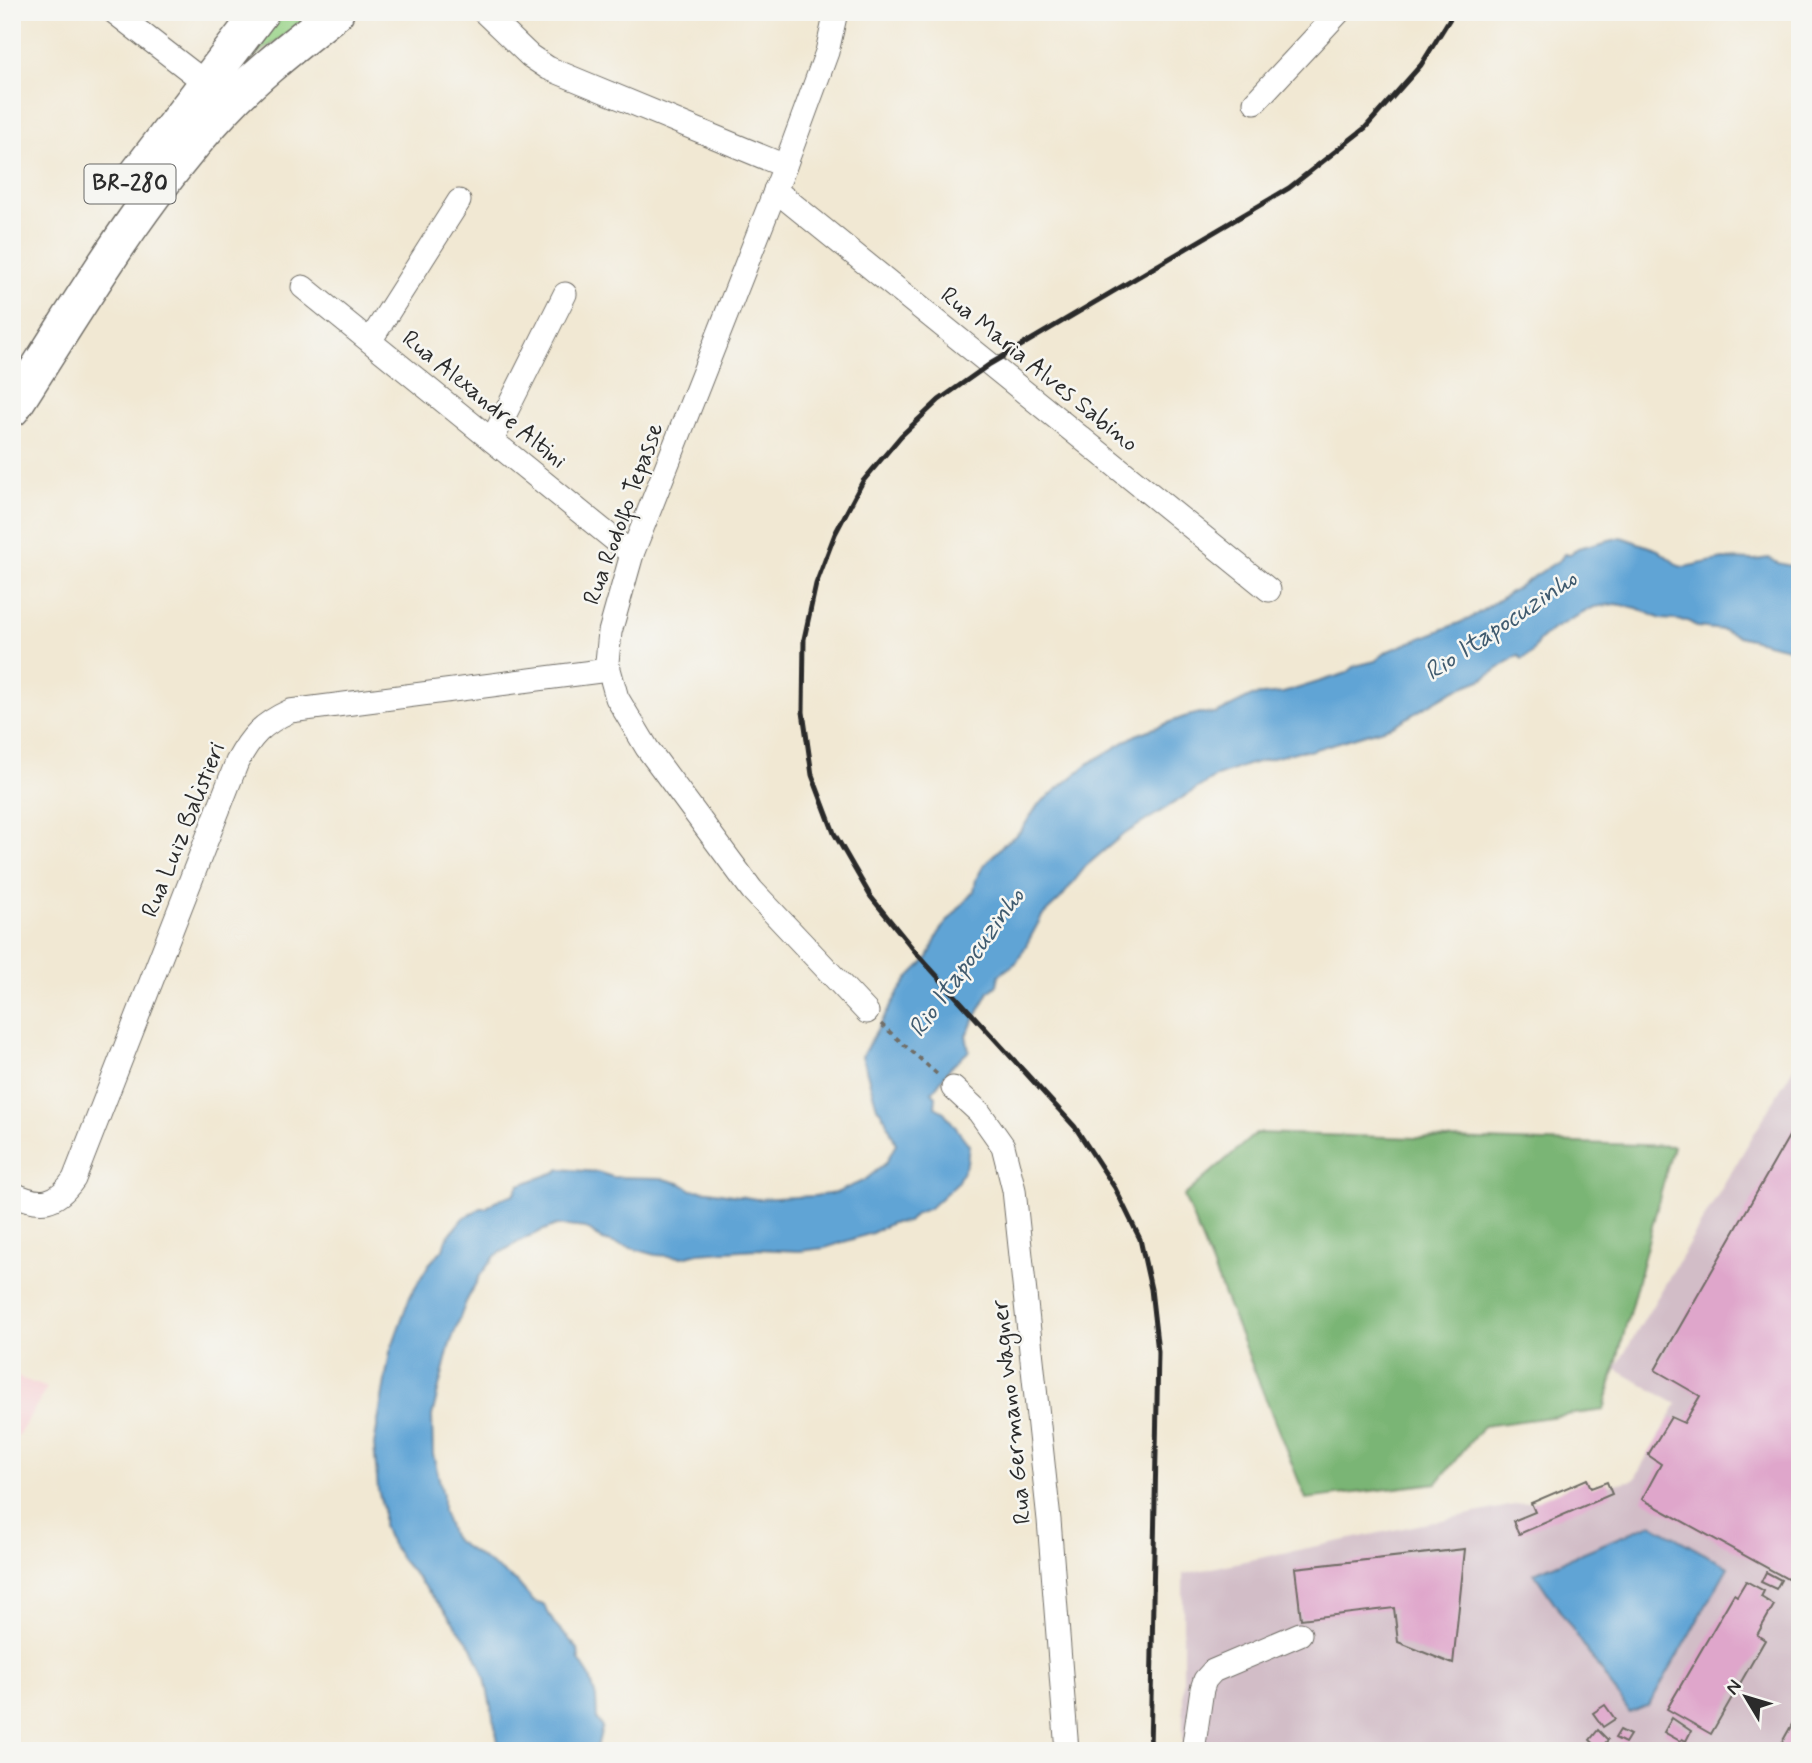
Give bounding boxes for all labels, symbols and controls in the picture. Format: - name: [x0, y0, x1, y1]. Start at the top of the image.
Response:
- road number: BR-280: [85, 164, 176, 204]
- street label: Rua Maria Alves Sabino: [934, 281, 1144, 459]
- street label: Rua Alexandre Altini: [395, 324, 573, 476]
- street label: Rua Rodolfo Tepasse: [577, 419, 673, 610]
- water label: Rio Itapocuzinho: [1418, 562, 1584, 690]
- street label: Rua Luiz Balistieri: [135, 738, 233, 922]
- water label: Rio Itapocuzinho: [901, 881, 1033, 1045]
- street label: Rua Germano Wagner: [985, 1298, 1041, 1526]
- north arrow: [1710, 1662, 1780, 1732]
- text: N: [1720, 1675, 1748, 1700]

